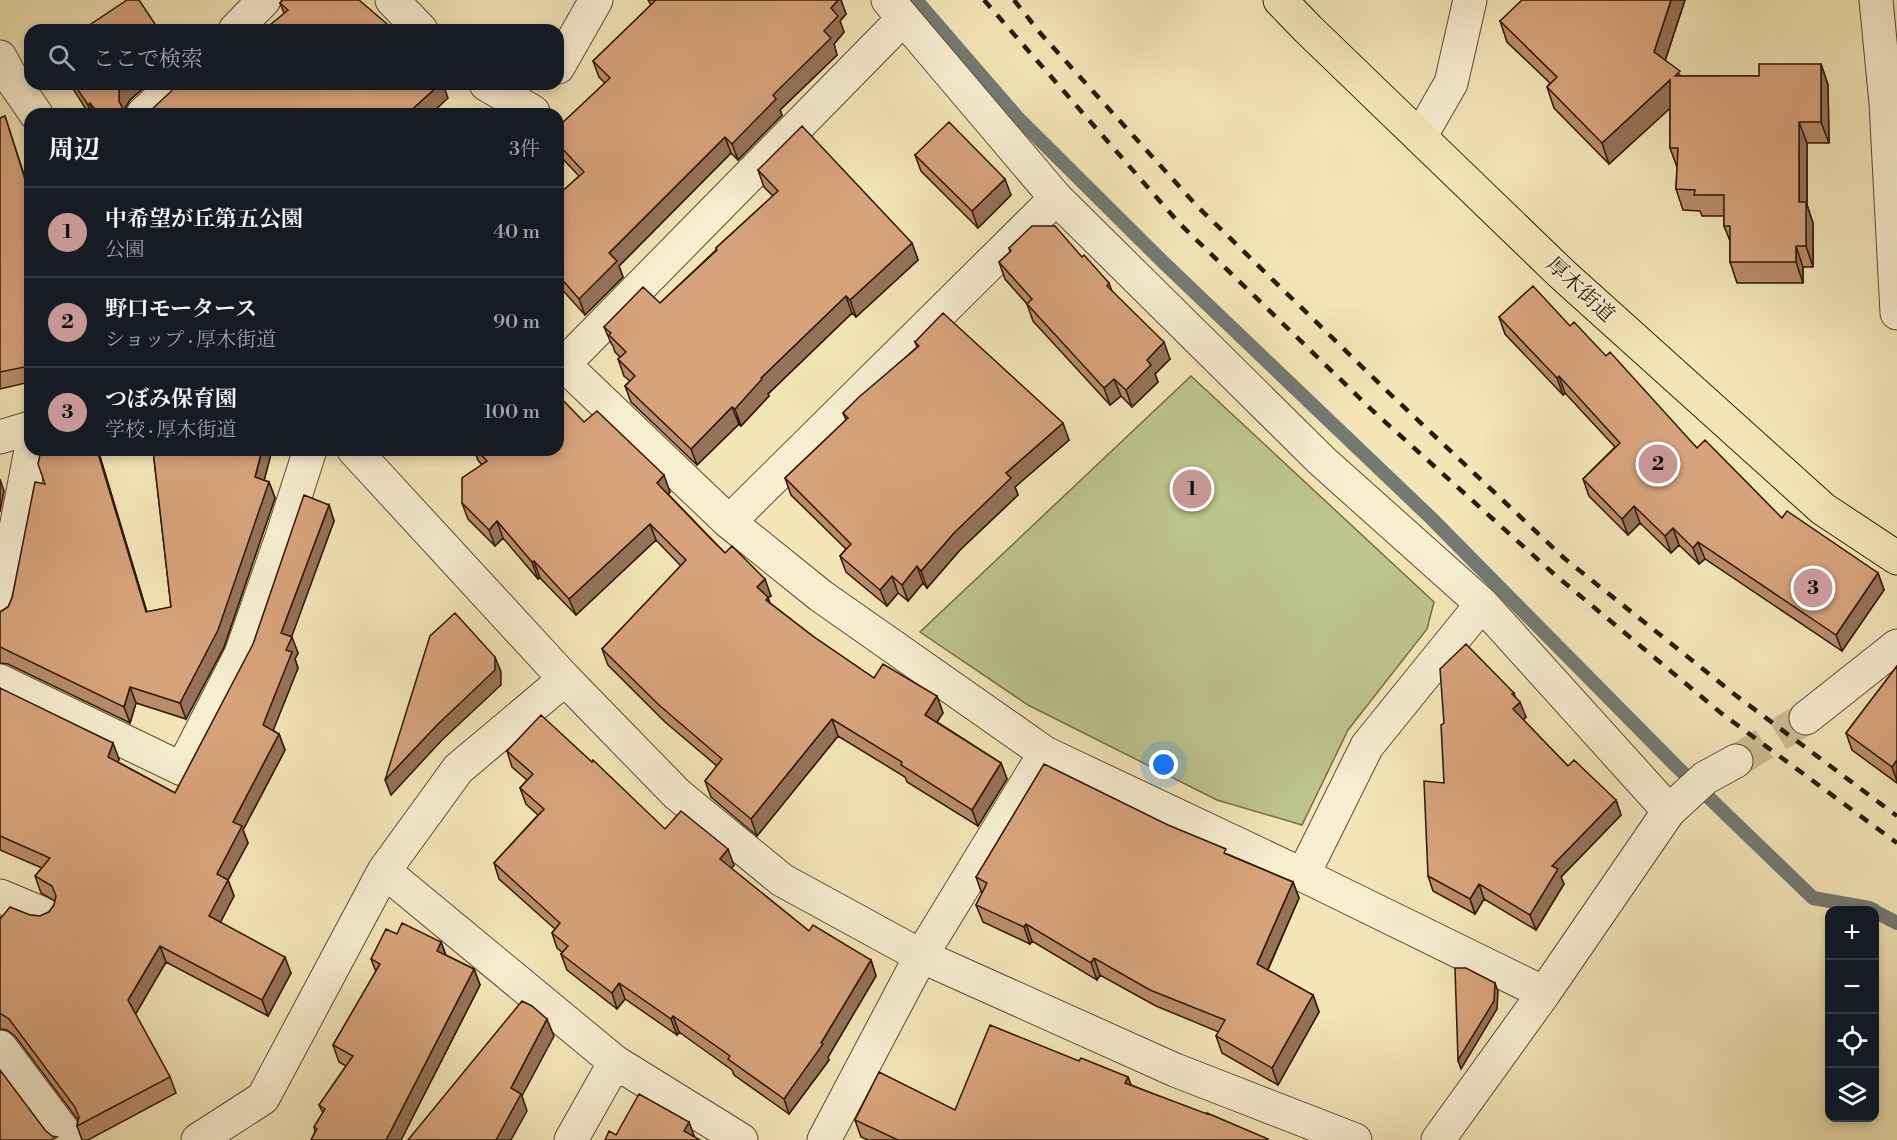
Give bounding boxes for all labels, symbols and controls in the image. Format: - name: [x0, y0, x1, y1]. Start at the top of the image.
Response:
- search box: [24, 24, 564, 90]
- icon: search: [45, 41, 78, 74]
- text: ここで検索: [93, 46, 203, 73]
- text: 周辺: [48, 134, 100, 166]
- text: 3件: [509, 137, 540, 162]
- text: 中希望が丘第五公園: [105, 206, 303, 233]
- text: 1: [63, 220, 72, 245]
- text: 40 m: [493, 220, 540, 245]
- text: 公園: [105, 238, 145, 263]
- street label: 厚木街道: [1540, 252, 1620, 328]
- text: 野口モータース: [105, 296, 257, 323]
- text: 2: [61, 310, 74, 335]
- text: 90 m: [493, 310, 540, 335]
- text: ショップ · 厚木街道: [105, 328, 276, 353]
- text: つぼみ保育園: [105, 386, 237, 413]
- text: 3: [61, 400, 74, 425]
- text: 100 m: [484, 400, 540, 425]
- text: 学校 · 厚木街道: [105, 418, 237, 443]
- pin: 2: [1638, 442, 1678, 486]
- pin: 1: [1172, 466, 1212, 512]
- pin: 3: [1794, 566, 1832, 610]
- your location: [1149, 750, 1178, 779]
- map controls: [1825, 906, 1879, 1122]
- button: +: [1825, 906, 1879, 960]
- button: −: [1825, 960, 1879, 1014]
- button: locate: [1825, 1014, 1879, 1068]
- button: layers: [1825, 1068, 1879, 1122]

